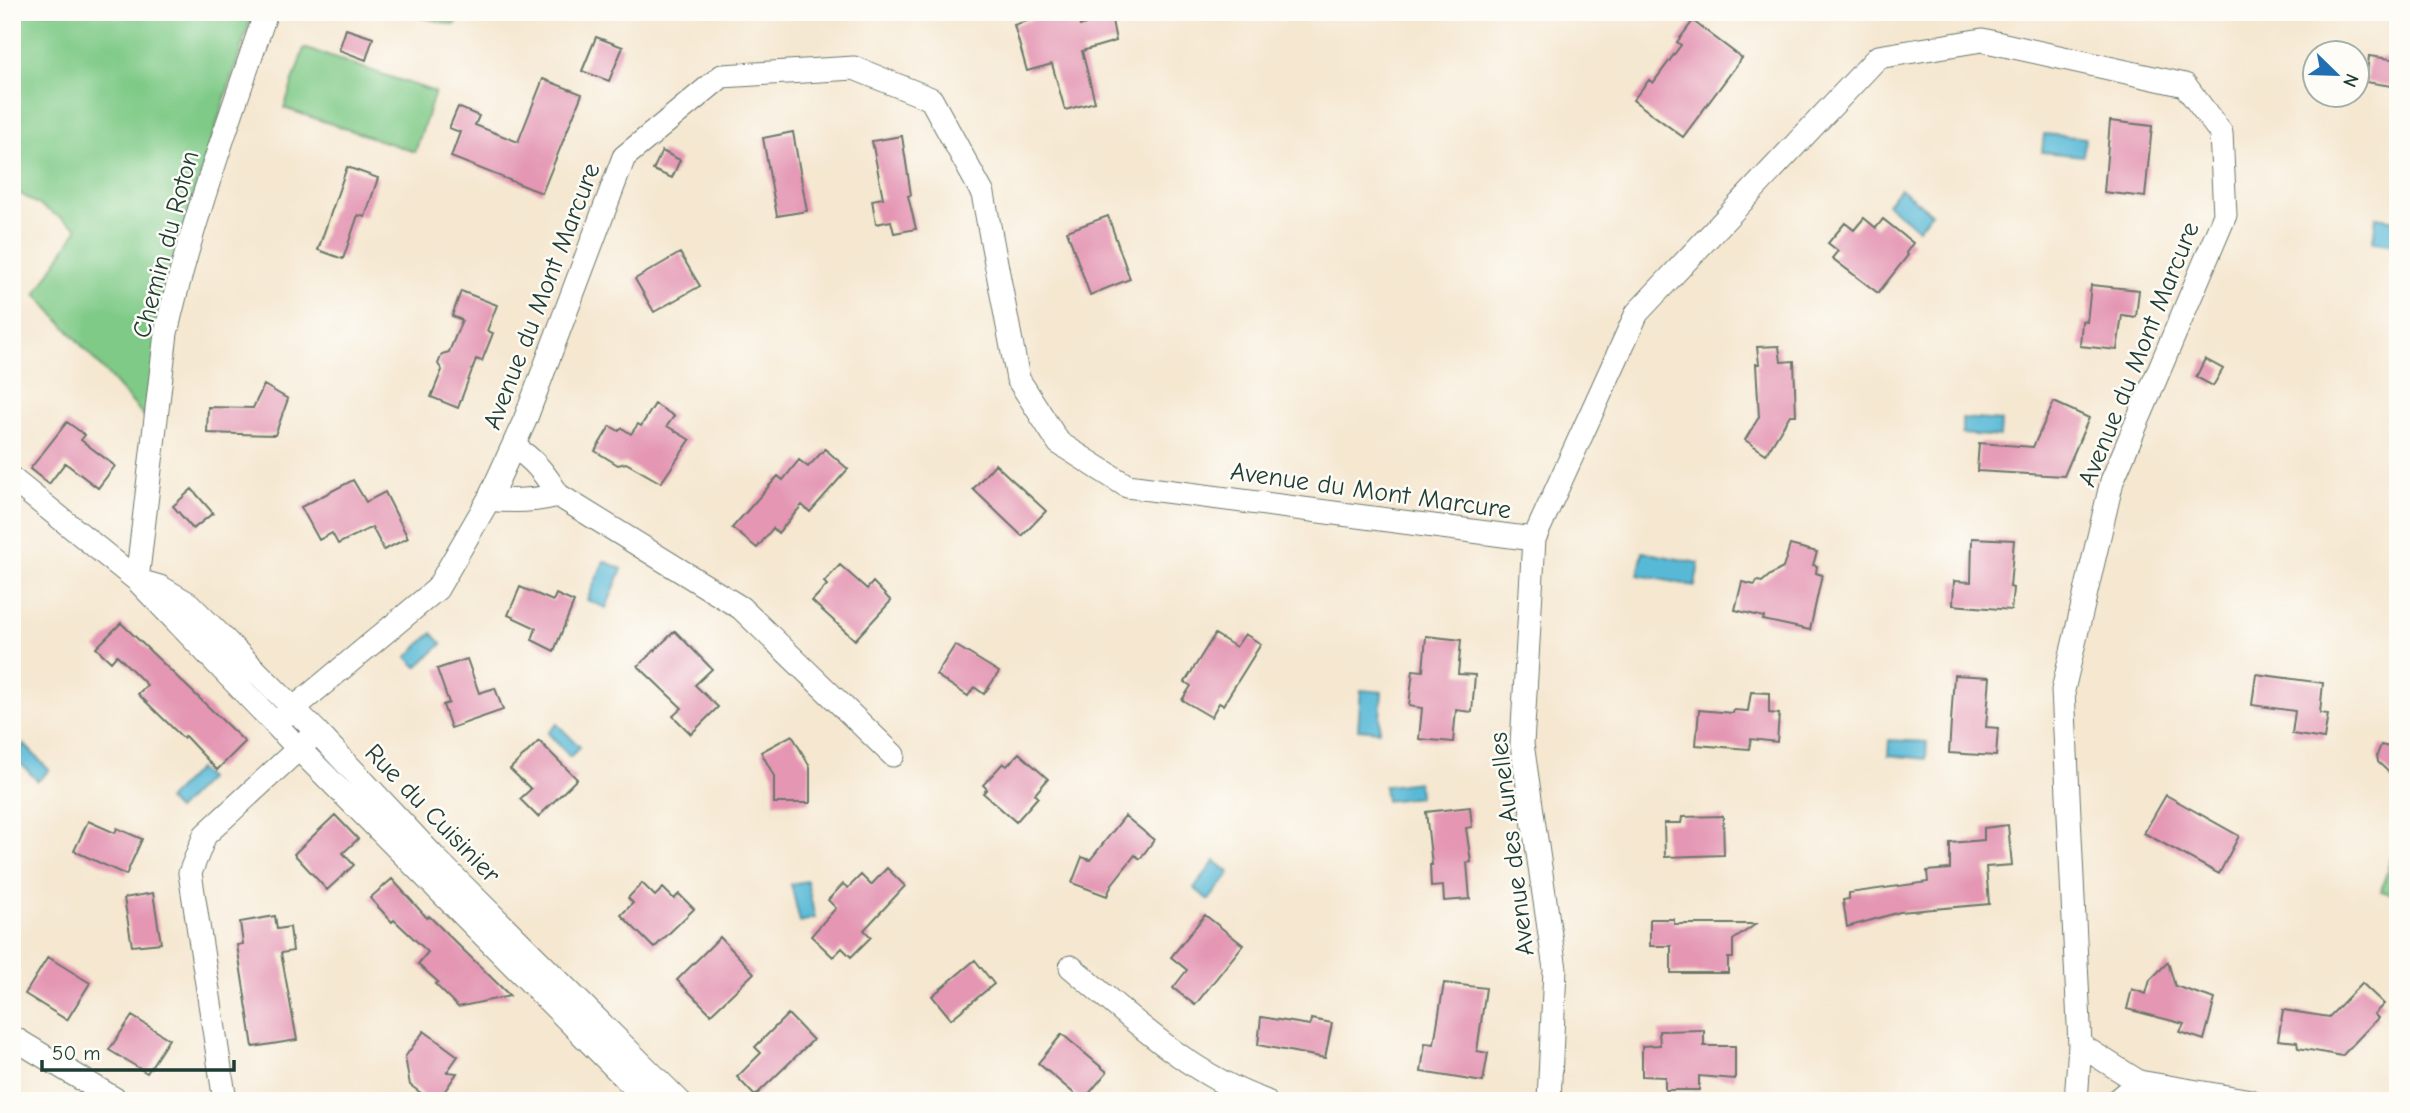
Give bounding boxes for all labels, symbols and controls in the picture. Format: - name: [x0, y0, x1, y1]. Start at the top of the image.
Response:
- north arrow: [2302, 38, 2372, 108]
- text: N: [2338, 70, 2363, 90]
- street label: Chemin du Roton: [127, 147, 205, 341]
- street label: Avenue du Mont Marcure: [477, 159, 607, 434]
- street label: Avenue du Mont Marcure: [2072, 218, 2206, 491]
- street label: Avenue du Mont Marcure: [1229, 456, 1513, 526]
- street label: Avenue des Aunelles: [1483, 730, 1541, 957]
- street label: Rue du Cuisinier: [358, 738, 507, 890]
- scale bar: [42, 1029, 234, 1073]
- text: 50 m: [52, 1041, 101, 1065]

